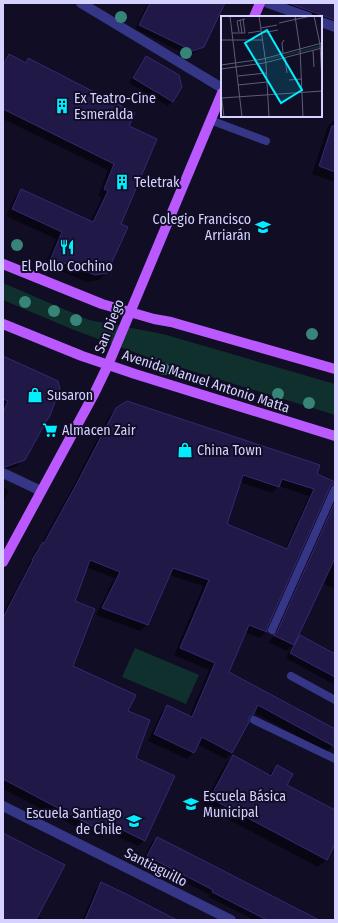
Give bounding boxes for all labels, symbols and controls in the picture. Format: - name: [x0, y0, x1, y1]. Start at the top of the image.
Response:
- inset map: [221, 16, 322, 117]
- place label: Ex Teatro-Cine Esmeralda: [74, 90, 156, 123]
- building icon: Ex Teatro-Cine Esmeralda: [53, 97, 71, 115]
- building icon: Teletrak: [113, 173, 131, 191]
- place label: Teletrak: [134, 174, 180, 191]
- place label: Colegio Francisco Arriarán: [153, 211, 251, 244]
- school or university icon: Colegio Francisco Arriarán: [254, 218, 272, 236]
- restaurant icon: El Pollo Cochino: [58, 238, 76, 256]
- place label: El Pollo Cochino: [21, 258, 113, 275]
- street label: San Diego: [91, 297, 128, 356]
- street label: Avenida Manuel Antonio Matta: [120, 346, 292, 417]
- shop icon: Susaron: [26, 386, 44, 404]
- place label: Susaron: [47, 387, 93, 404]
- supermarket icon: Almacen Zair: [41, 421, 59, 439]
- place label: Almacen Zair: [62, 422, 136, 439]
- shop icon: China Town: [176, 441, 194, 459]
- place label: China Town: [197, 442, 262, 459]
- place label: Escuela Básica Municipal: [203, 788, 286, 821]
- school or university icon: Escuela Básica Municipal: [182, 795, 200, 813]
- place label: Escuela Santiago de Chile: [26, 805, 122, 838]
- school or university icon: Escuela Santiago de Chile: [125, 812, 143, 830]
- street label: Santiaguillo: [122, 844, 190, 890]

